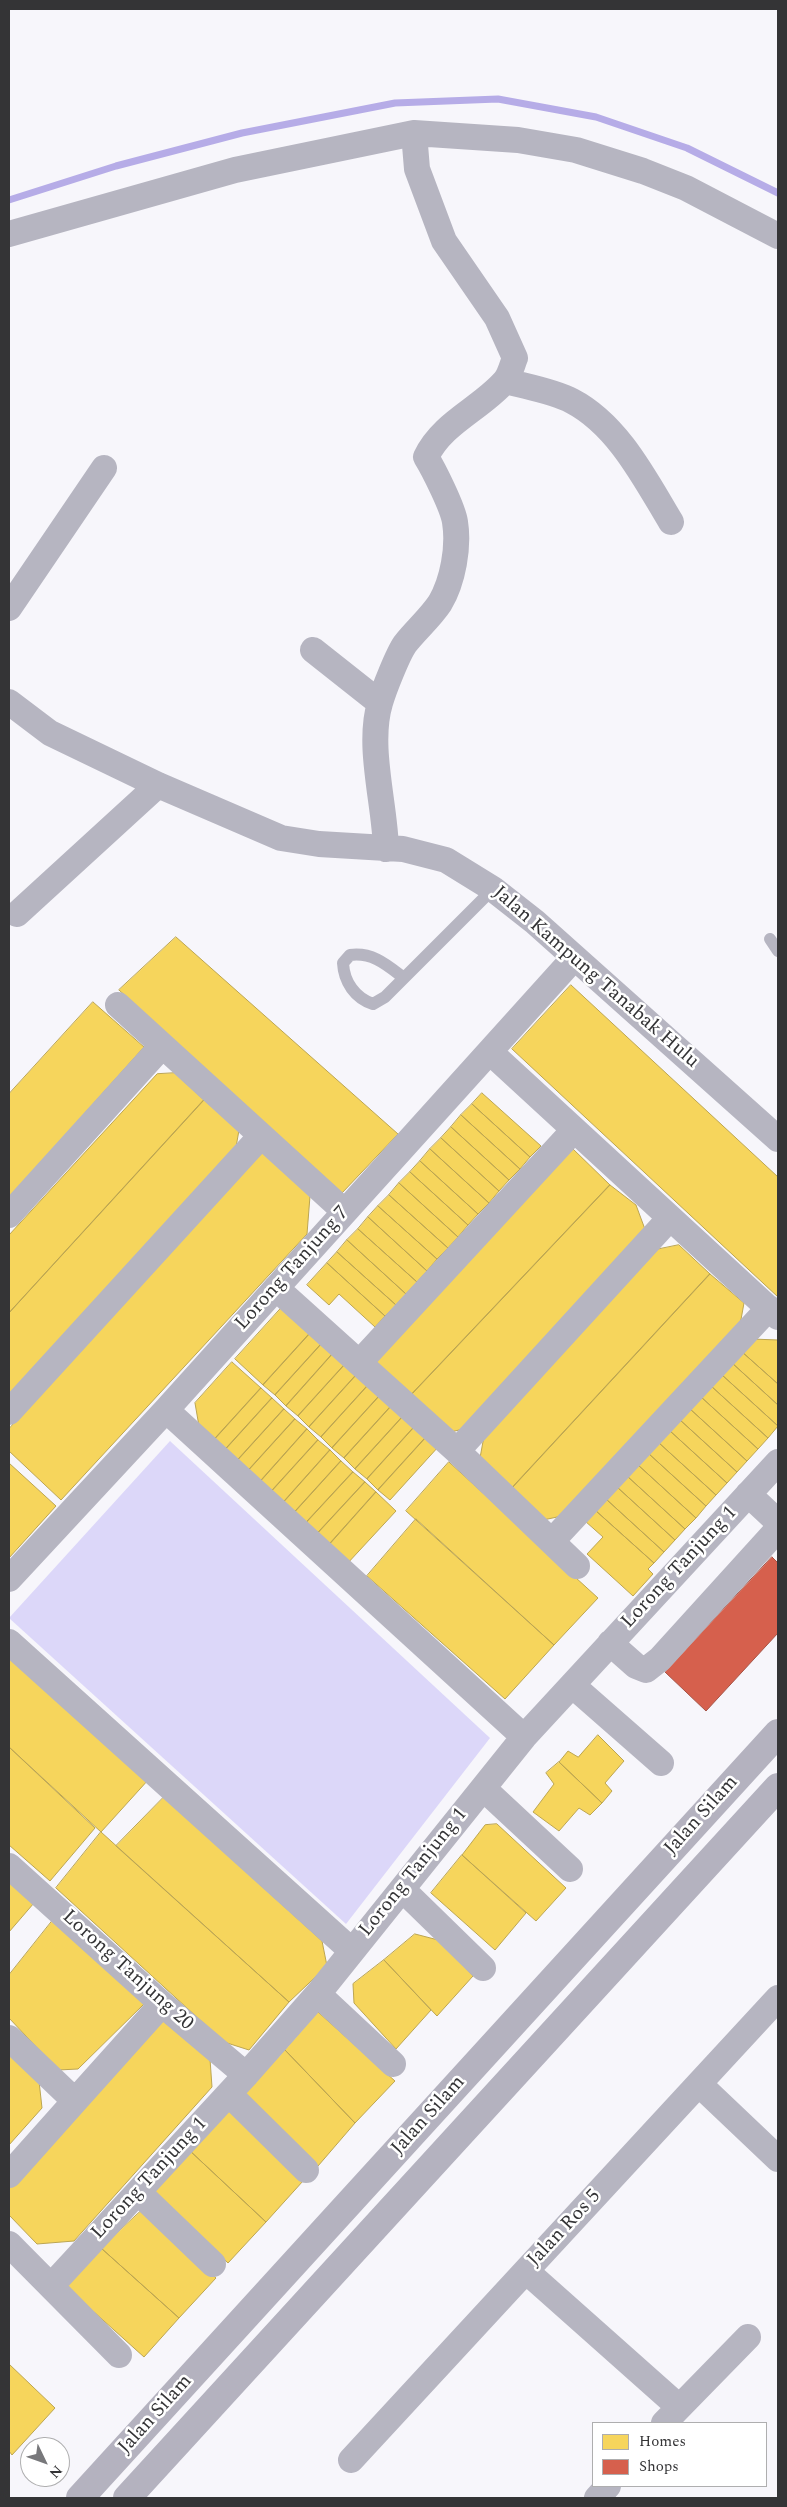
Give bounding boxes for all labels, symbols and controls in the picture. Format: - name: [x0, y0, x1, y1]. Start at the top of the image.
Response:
- street label: Jalan Kampung Tanabak Hulu: [487, 882, 703, 1074]
- street label: Lorong Tanjung 7: [231, 1202, 355, 1336]
- street label: Lorong Tanjung 1: [617, 1502, 743, 1634]
- street label: Jalan Silam: [660, 1771, 744, 1861]
- street label: Lorong Tanjung 1: [355, 1804, 473, 1942]
- street label: Lorong Tanjung 20: [56, 1906, 198, 2036]
- street label: Jalan Silam: [387, 2071, 471, 2161]
- street label: Lorong Tanjung 1: [87, 2113, 213, 2245]
- street label: Jalan Ros 5: [523, 2185, 607, 2273]
- street label: Jalan Silam: [114, 2370, 198, 2460]
- legend: [592, 2422, 767, 2487]
- text: Homes: [639, 2430, 686, 2453]
- north arrow: [20, 2437, 70, 2487]
- text: Shops: [639, 2455, 679, 2478]
- text: N: [44, 2460, 67, 2483]

